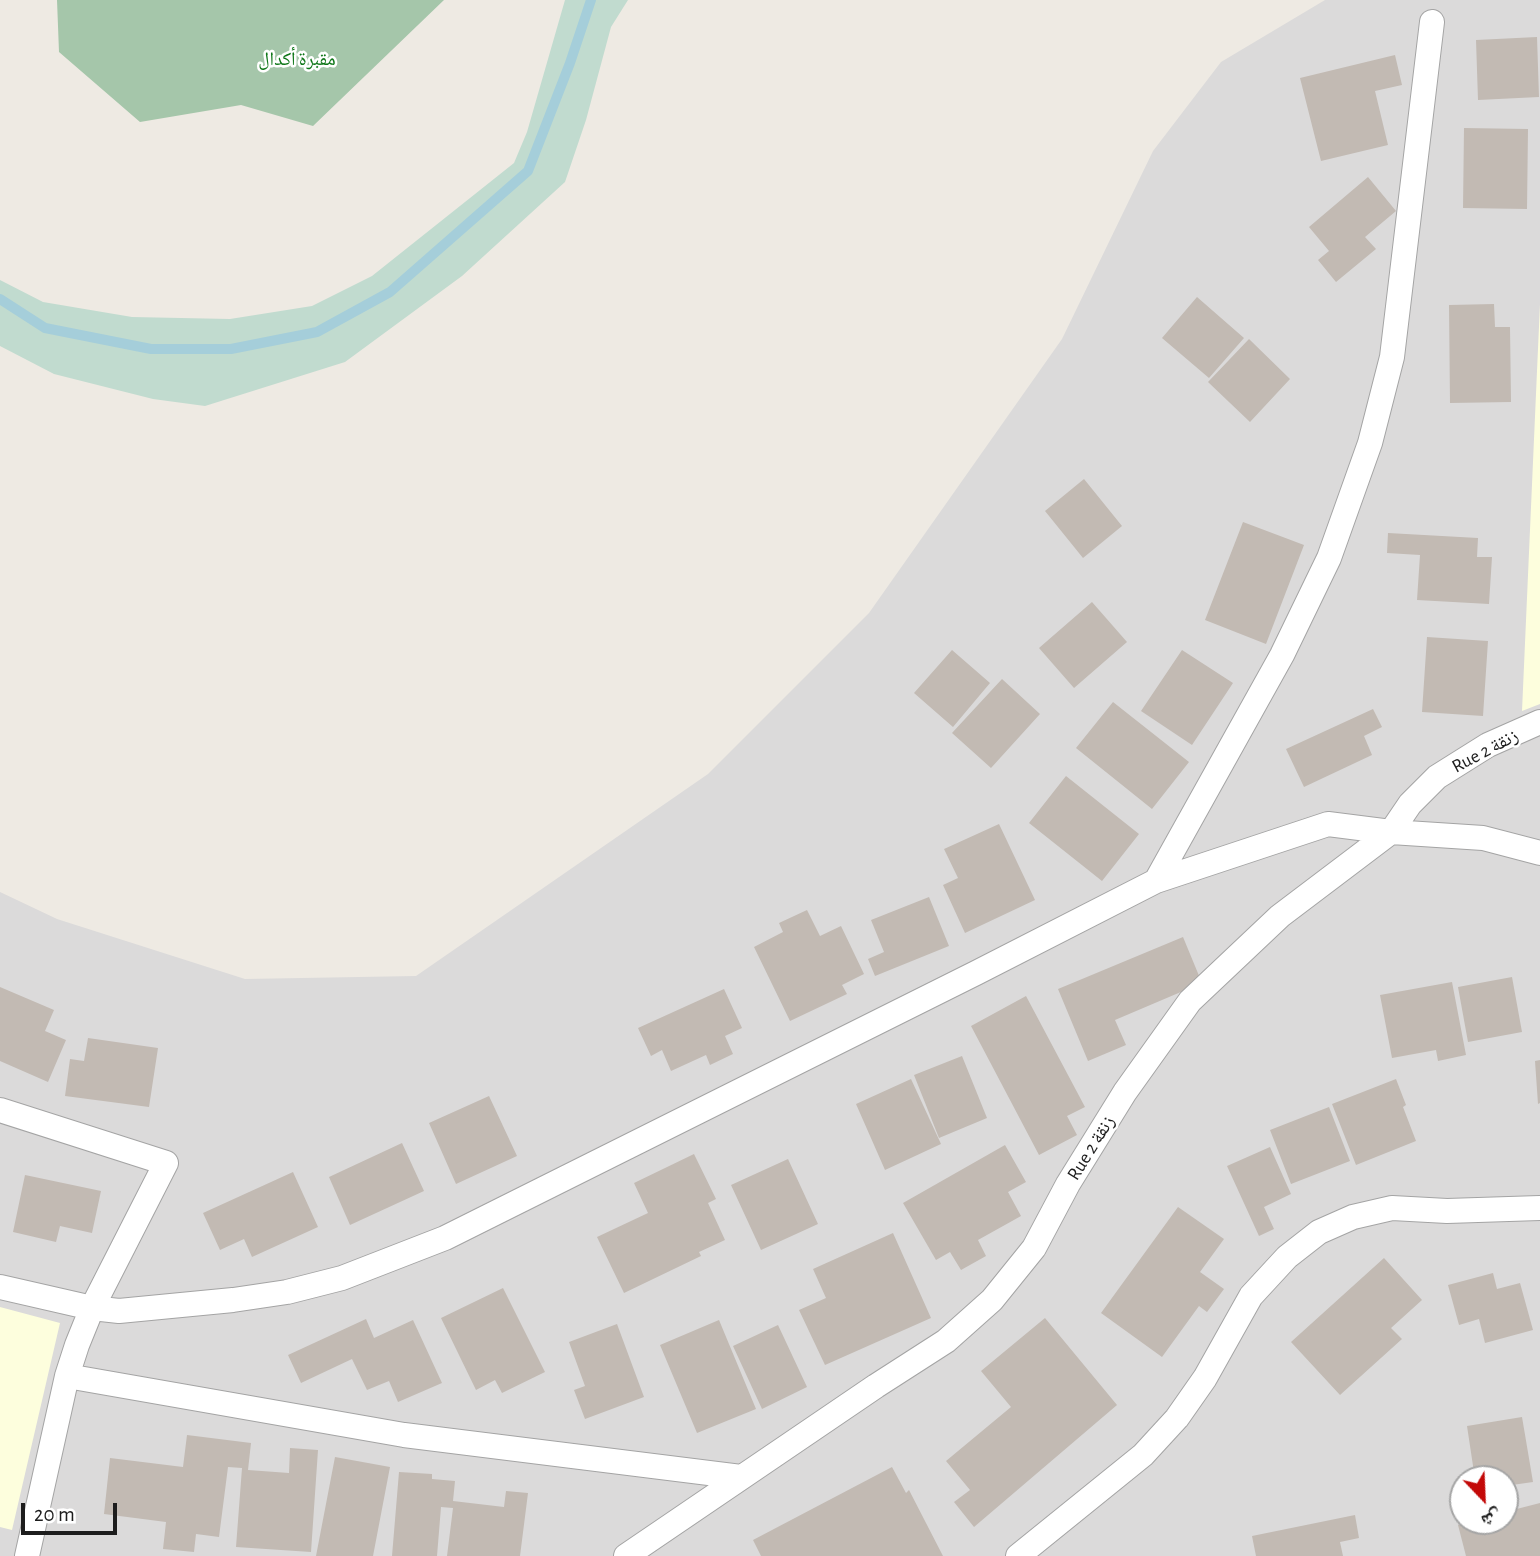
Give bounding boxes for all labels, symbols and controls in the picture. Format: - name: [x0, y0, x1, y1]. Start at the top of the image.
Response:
- park label: مقبرة أكدال: [258, 48, 336, 70]
- street label: Rue 2 زنقة: [1448, 724, 1522, 778]
- street label: Rue 2 زنقة: [1062, 1111, 1120, 1185]
- north arrow: [1449, 1465, 1519, 1535]
- scale bar: [24, 1490, 121, 1534]
- text: 20 m: [34, 1504, 75, 1525]
- text: ش: [1479, 1505, 1505, 1531]

